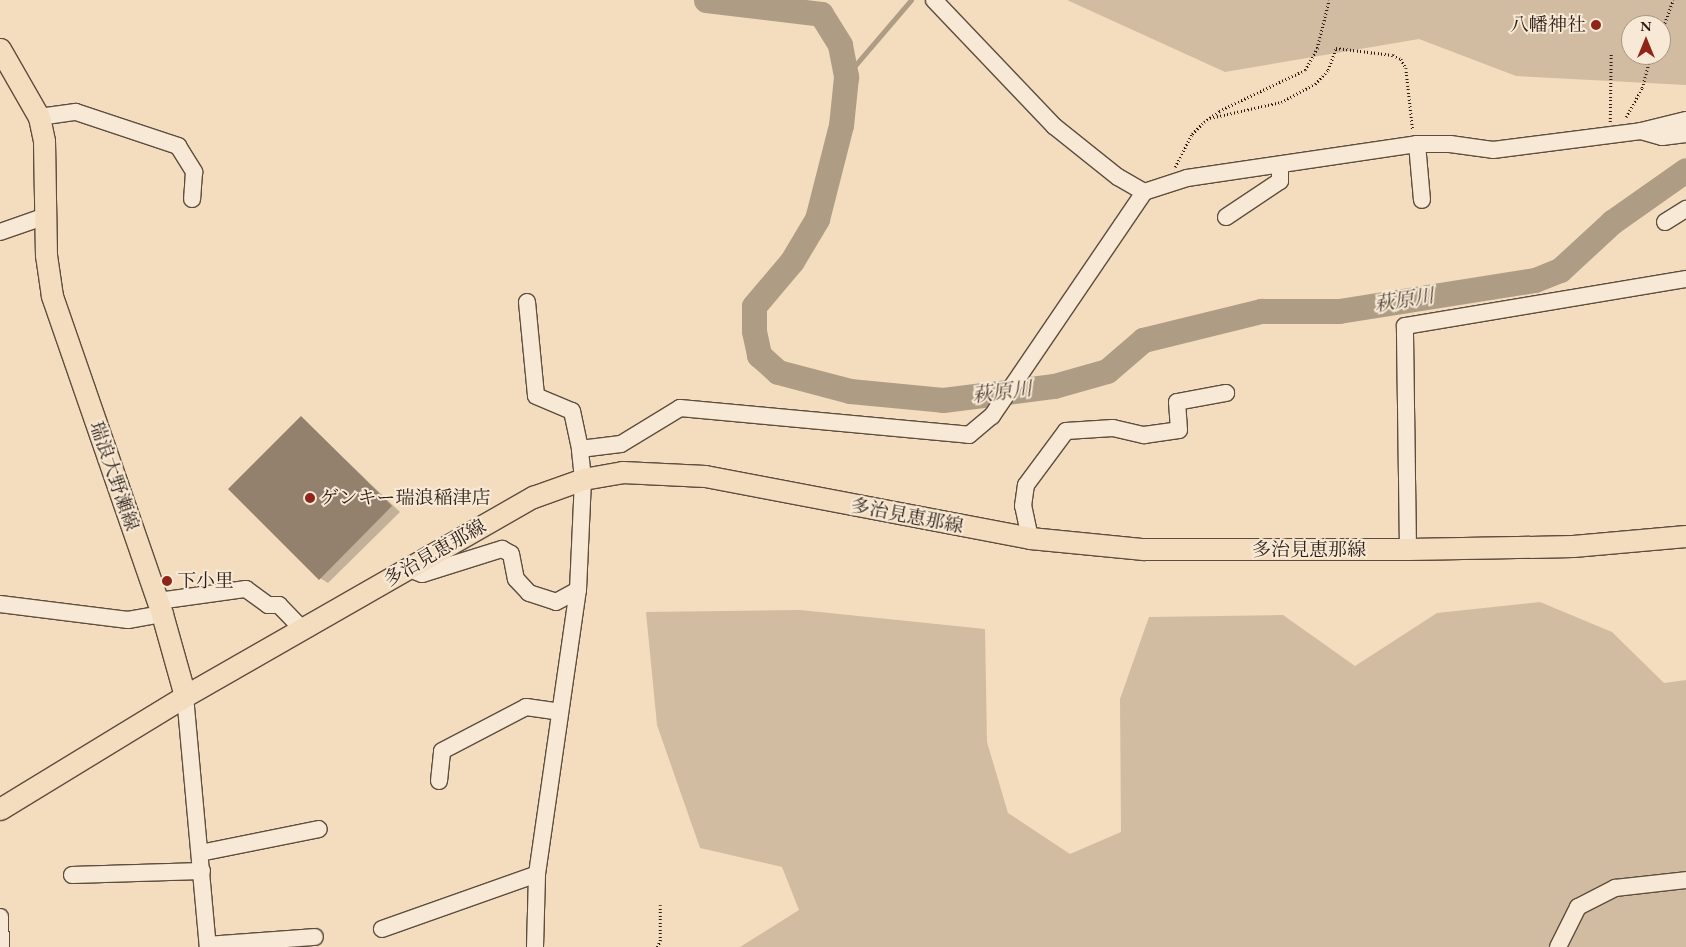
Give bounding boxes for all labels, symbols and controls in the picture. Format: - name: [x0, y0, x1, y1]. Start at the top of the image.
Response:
- place label: 八幡神社: [1510, 14, 1586, 36]
- north arrow: [1621, 15, 1671, 65]
- text: N: [1640, 17, 1652, 35]
- marker: 八幡神社: [1590, 19, 1602, 31]
- water label: 萩原川: [1372, 283, 1436, 317]
- water label: 萩原川: [971, 376, 1033, 408]
- street label: 瑞浪大野瀬線: [85, 418, 143, 534]
- place label: ゲンキー瑞浪稲津店: [320, 487, 491, 509]
- marker: ゲンキー瑞浪稲津店: [304, 492, 316, 504]
- street label: 多治見恵那線: [849, 494, 965, 538]
- street label: 多治見恵那線: [380, 515, 490, 591]
- street label: 多治見恵那線: [1252, 539, 1366, 561]
- place label: 下小里: [177, 570, 234, 592]
- marker: 下小里: [161, 575, 173, 587]

